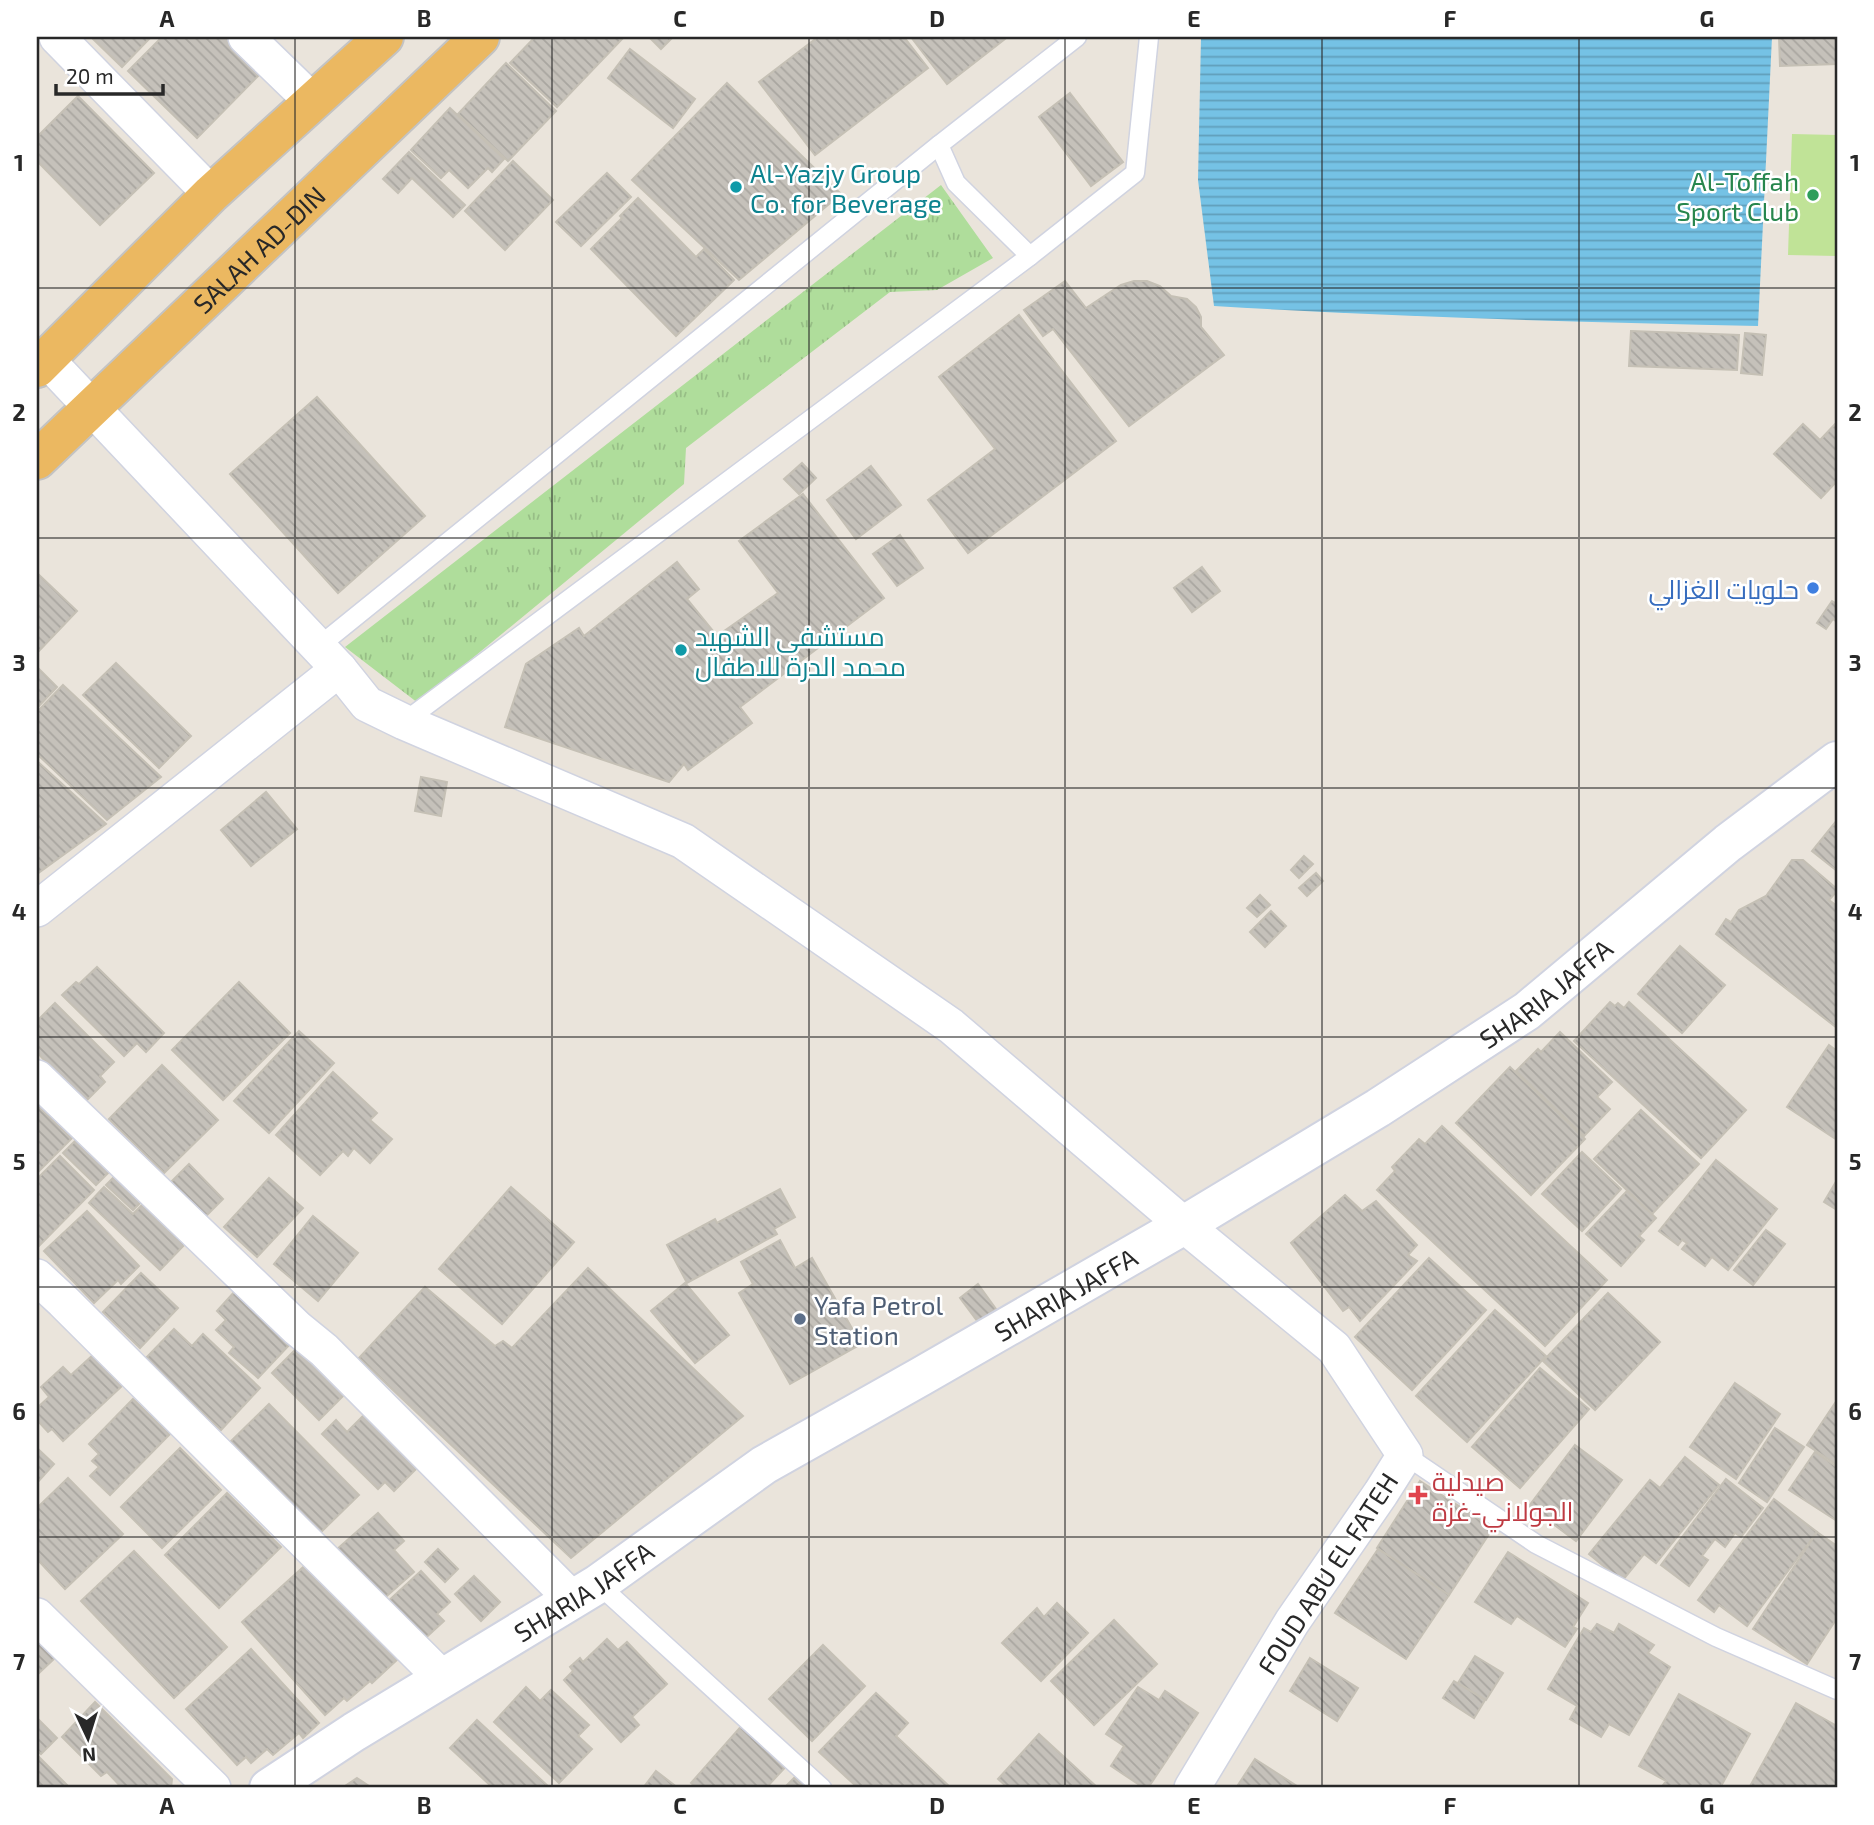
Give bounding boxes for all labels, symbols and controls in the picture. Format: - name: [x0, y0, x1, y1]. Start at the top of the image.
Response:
- text: A: [159, 4, 175, 32]
- text: B: [417, 4, 431, 32]
- text: C: [673, 4, 687, 32]
- text: D: [929, 4, 945, 32]
- text: E: [1187, 4, 1201, 32]
- text: F: [1444, 4, 1457, 32]
- text: G: [1700, 4, 1714, 32]
- scale bar: [56, 52, 163, 96]
- text: 20 m: [66, 63, 114, 88]
- text: 1: [14, 148, 24, 176]
- text: 1: [1850, 148, 1860, 176]
- place label: Al-Yazjy Group Co. for Beverage: [750, 157, 942, 218]
- place label: Al-Toffah Sport Club: [1676, 165, 1799, 226]
- street label: SALAH AD-DIN: [186, 179, 331, 319]
- marker: Al-Yazjy Group Co. for Beverage: [728, 179, 744, 195]
- marker: Al-Toffah Sport Club: [1805, 187, 1821, 203]
- text: 2: [12, 398, 26, 426]
- text: 2: [1848, 398, 1862, 426]
- place label: حلويات الغزالي: [1649, 573, 1799, 611]
- marker: حلويات الغزالي: [1805, 580, 1821, 596]
- place label: مستشفى الشهيد محمد الدرة للاطفال: [695, 620, 906, 682]
- marker: مستشفى الشهيد محمد الدرة للاطفال: [673, 642, 689, 658]
- text: 3: [12, 648, 26, 676]
- text: 3: [1848, 648, 1862, 676]
- text: 4: [12, 897, 26, 925]
- text: 4: [1848, 897, 1862, 925]
- street label: SHARIA JAFFA: [1473, 932, 1618, 1054]
- text: 5: [13, 1147, 25, 1175]
- text: 5: [1849, 1147, 1861, 1175]
- street label: SHARIA JAFFA: [988, 1240, 1142, 1347]
- place label: Yafa Petrol Station: [814, 1289, 943, 1350]
- marker: Yafa Petrol Station: [792, 1311, 808, 1327]
- text: 6: [12, 1397, 26, 1425]
- text: 6: [1848, 1397, 1862, 1425]
- place label: صيدلية الجولاني-غزة: [1432, 1465, 1574, 1533]
- street label: FOUD ABU EL FATEH: [1250, 1467, 1404, 1679]
- marker: صيدلية الجولاني-غزة: [1410, 1487, 1426, 1503]
- street label: SHARIA JAFFA: [508, 1534, 659, 1647]
- text: 7: [13, 1647, 25, 1675]
- text: 7: [1849, 1647, 1861, 1675]
- north arrow: [52, 1702, 122, 1772]
- text: N: [82, 1744, 97, 1767]
- text: A: [159, 1791, 175, 1819]
- text: B: [417, 1791, 431, 1819]
- text: C: [673, 1791, 687, 1819]
- text: D: [929, 1791, 945, 1819]
- text: E: [1187, 1791, 1201, 1819]
- text: F: [1444, 1791, 1457, 1819]
- text: G: [1700, 1791, 1714, 1819]

